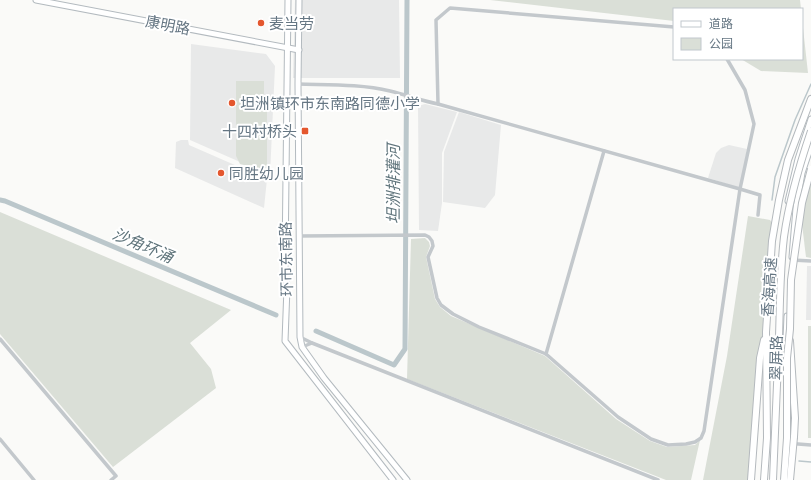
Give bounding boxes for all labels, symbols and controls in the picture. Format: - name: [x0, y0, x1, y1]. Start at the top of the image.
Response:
- legend: [673, 8, 803, 60]
- street label: 康明路: [144, 11, 192, 39]
- place label: 麦当劳: [269, 14, 314, 33]
- text: 道路: [709, 16, 733, 31]
- marker: 麦当劳: [256, 18, 266, 28]
- text: 公园: [709, 36, 733, 51]
- place label: 坦洲镇环市东南路同德小学: [240, 94, 420, 113]
- marker: 坦洲镇环市东南路同德小学: [227, 98, 237, 108]
- place label: 十四村桥头: [222, 122, 297, 141]
- marker: 十四村桥头: [300, 126, 310, 136]
- water label: 坦洲排灌河: [383, 141, 403, 224]
- place label: 同胜幼儿园: [229, 164, 304, 183]
- marker: 同胜幼儿园: [216, 168, 226, 178]
- street label: 环市东南路: [276, 221, 296, 297]
- water label: 沙角环涌: [110, 223, 178, 267]
- street label: 香海高速: [757, 256, 781, 318]
- street label: 翠屏路: [766, 335, 786, 381]

